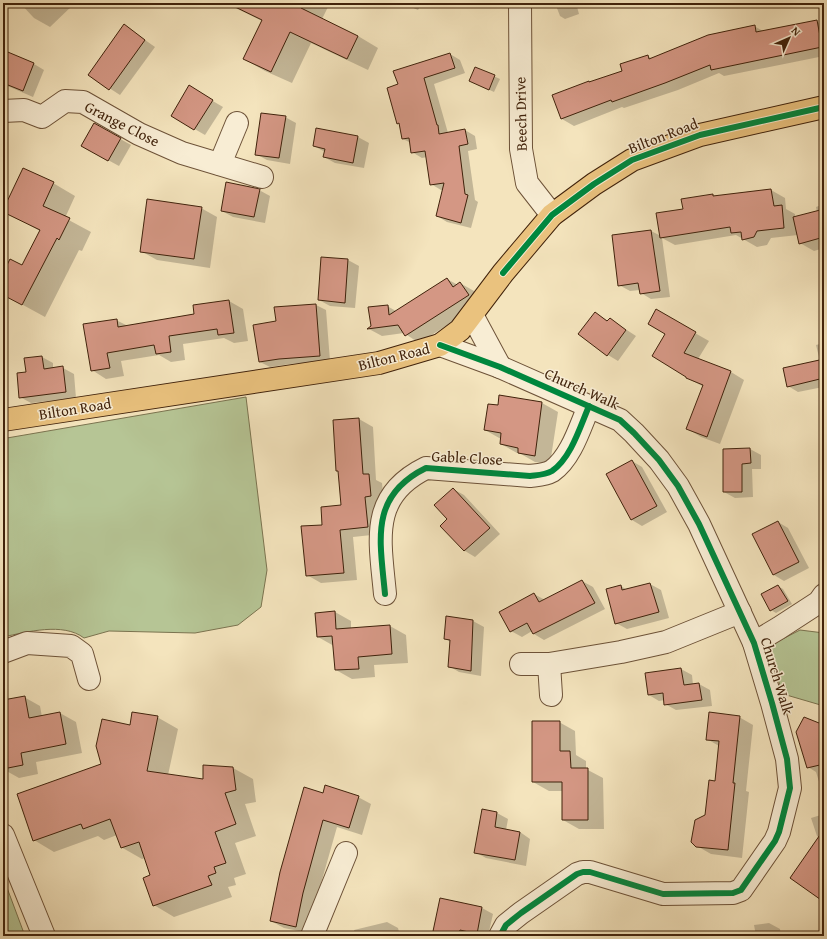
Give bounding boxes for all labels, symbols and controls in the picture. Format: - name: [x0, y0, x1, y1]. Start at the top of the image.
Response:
- north arrow: [769, 18, 809, 58]
- text: N: [788, 23, 805, 40]
- street label: Beech Drive: [509, 77, 532, 151]
- street label: Grange Close: [81, 96, 163, 151]
- street label: Bilton Road: [625, 113, 701, 158]
- street label: Bilton Road: [356, 337, 432, 376]
- street label: Church Walk: [541, 363, 623, 415]
- street label: Bilton Road: [37, 392, 113, 425]
- street label: Gable Close: [431, 445, 503, 470]
- street label: Church Walk: [756, 635, 799, 717]

